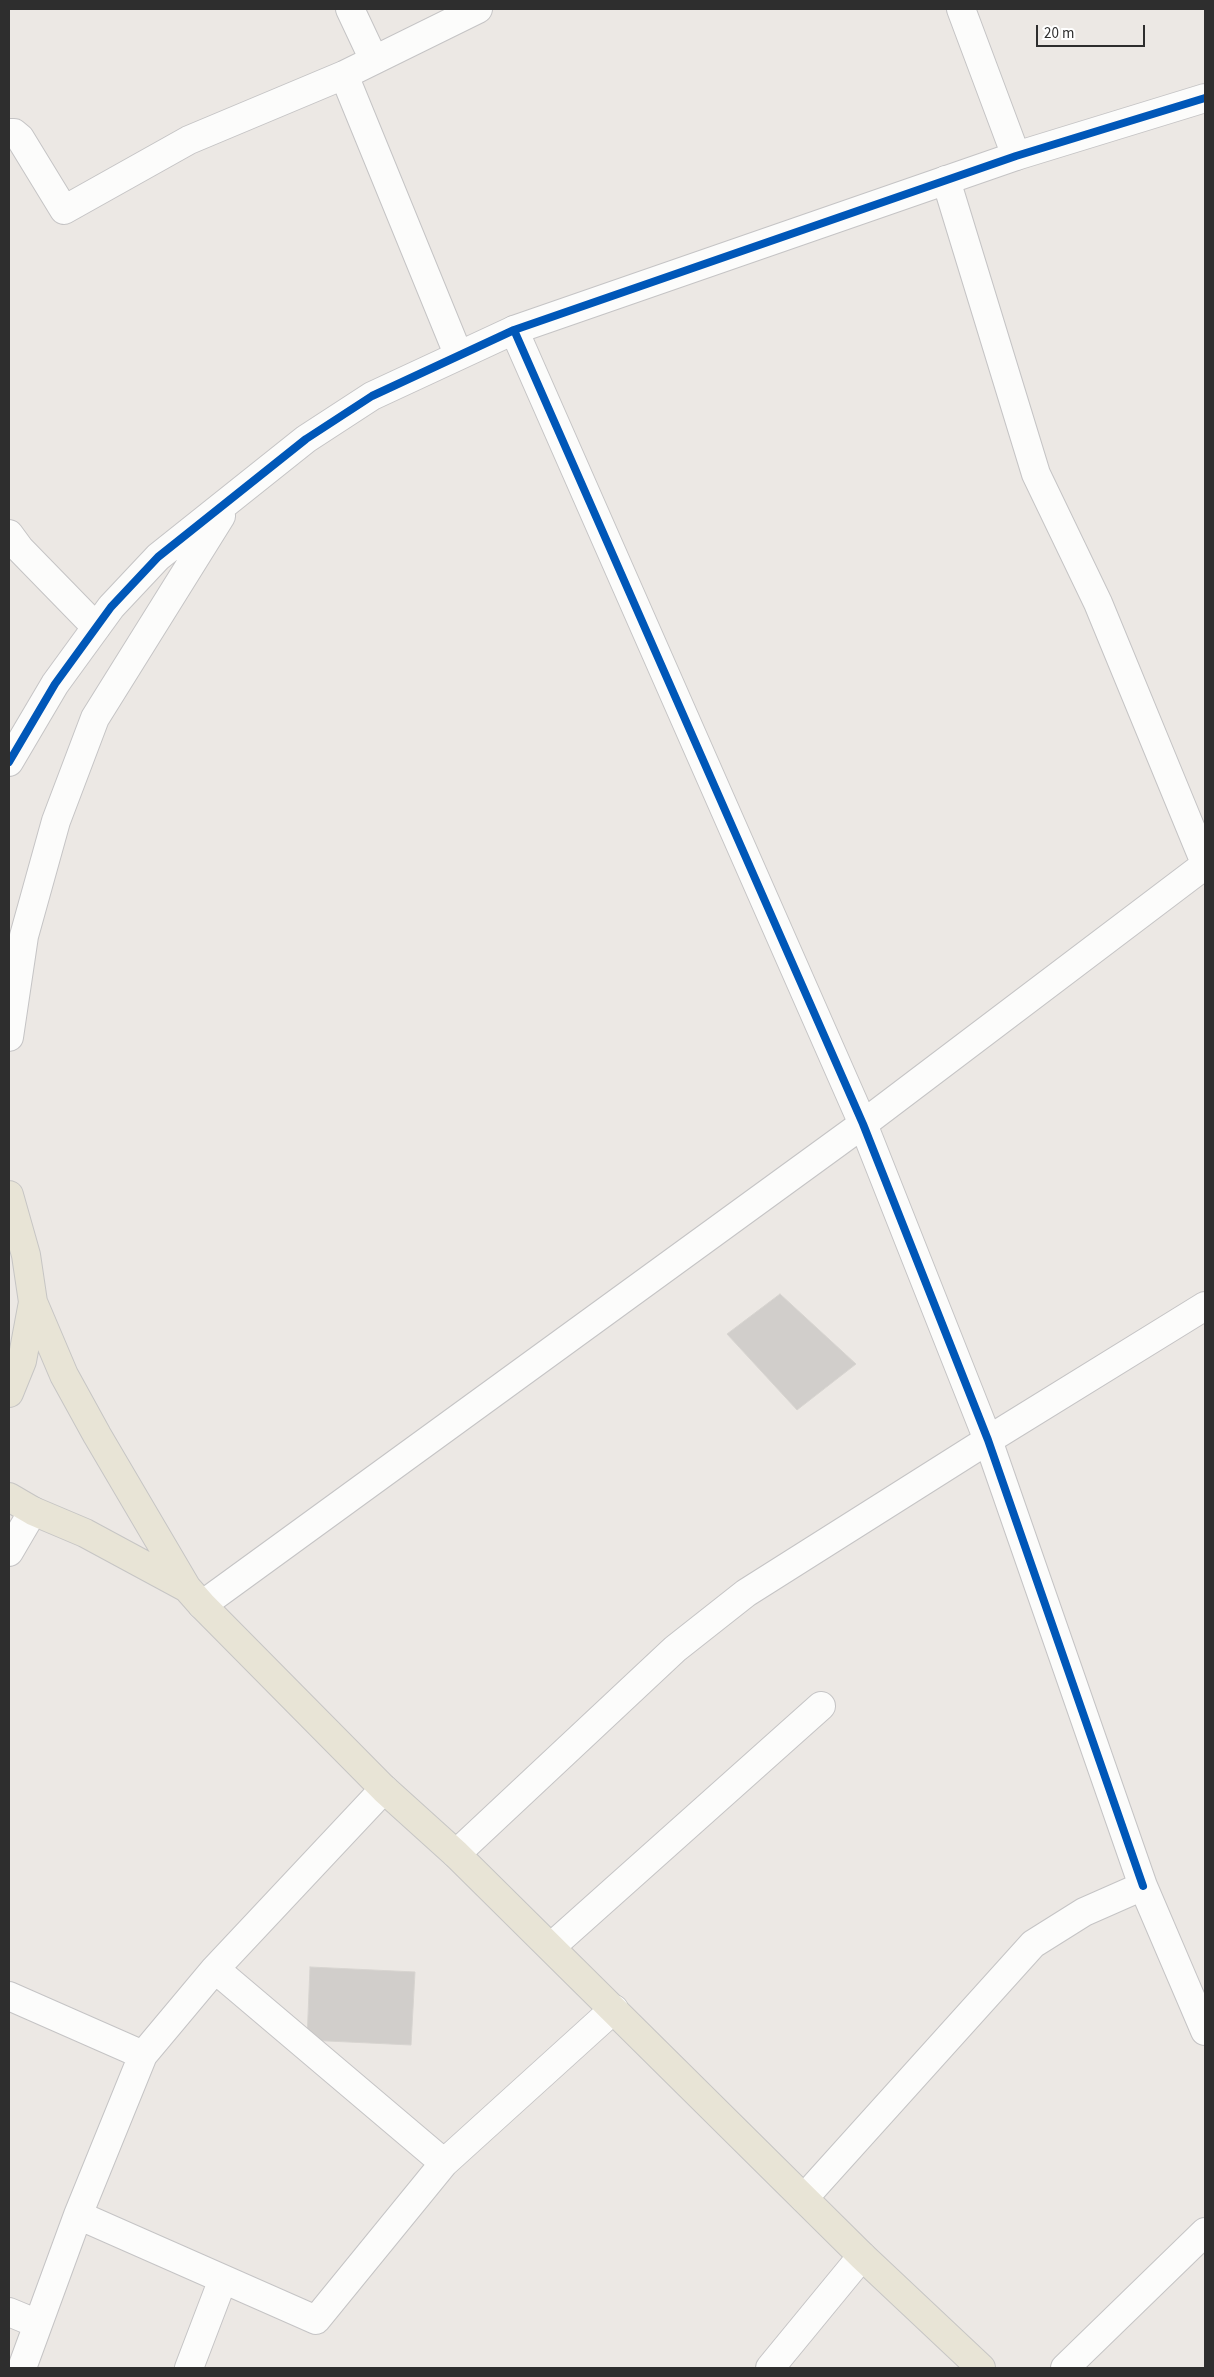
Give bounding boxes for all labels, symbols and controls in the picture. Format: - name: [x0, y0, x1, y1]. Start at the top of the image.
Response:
- scale bar: [1039, 15, 1148, 47]
- text: 20 m: [1044, 23, 1074, 44]

